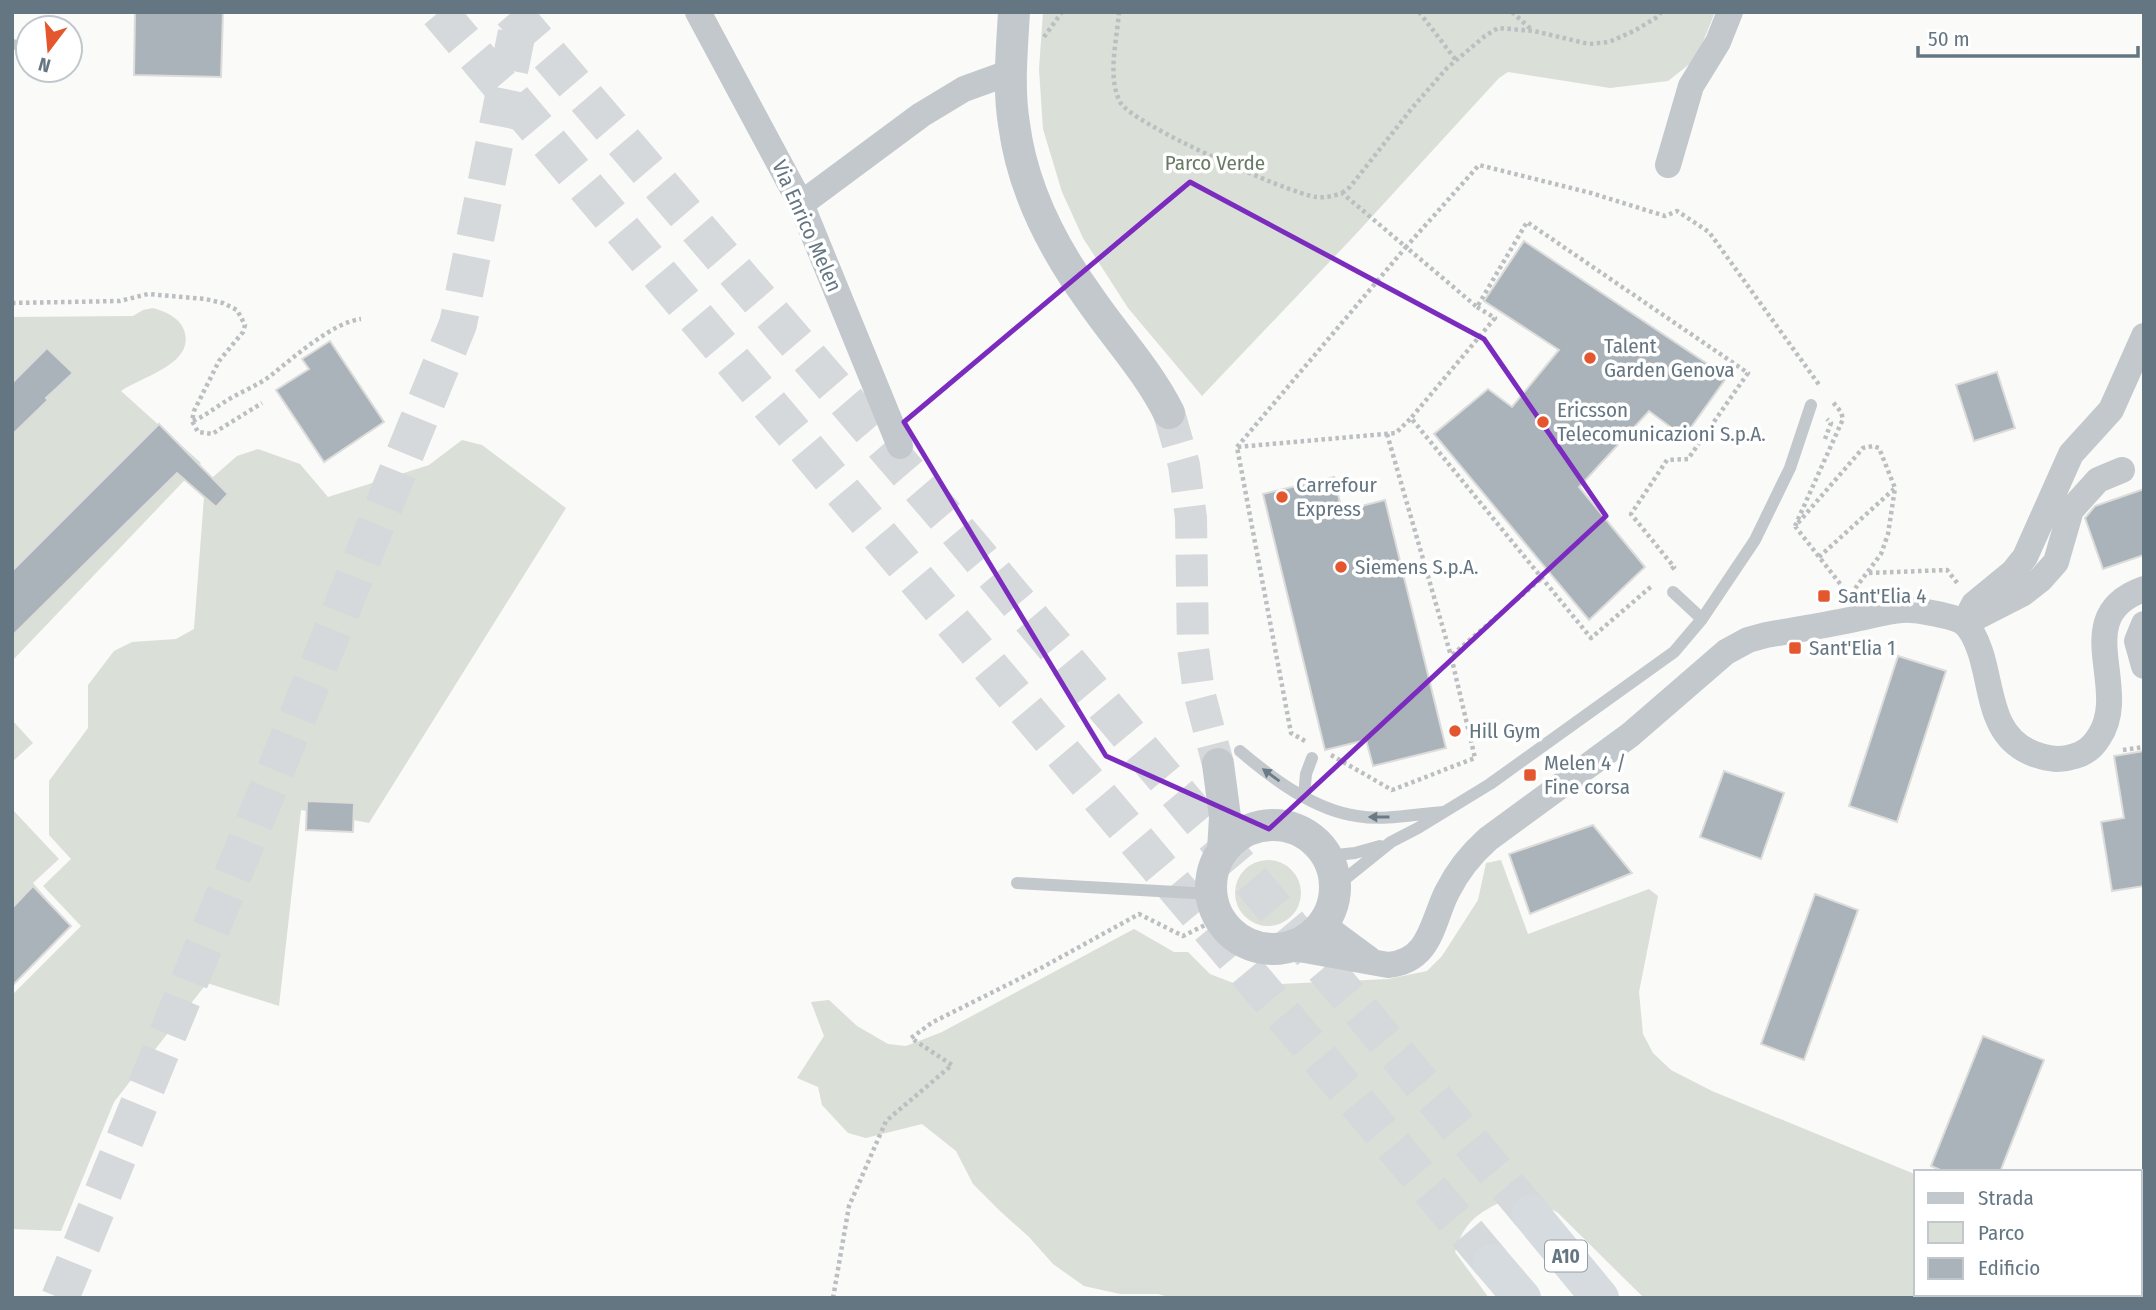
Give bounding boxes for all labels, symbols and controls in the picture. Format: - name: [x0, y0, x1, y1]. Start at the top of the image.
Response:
- north arrow: [14, 14, 84, 84]
- scale bar: [1918, 14, 2138, 58]
- text: 50 m: [1928, 26, 1970, 52]
- text: N: [36, 52, 53, 77]
- park label: Parco Verde: [1165, 150, 1265, 176]
- street label: Via Enrico Melen: [766, 156, 848, 296]
- place label: Talent Garden Genova: [1604, 333, 1734, 383]
- marker: Talent Garden Genova: [1582, 350, 1598, 366]
- place label: Ericsson Telecomunicazioni S.p.A.: [1557, 397, 1766, 447]
- marker: Ericsson Telecomunicazioni S.p.A.: [1535, 414, 1551, 430]
- place label: Carrefour Express: [1296, 472, 1377, 522]
- marker: Carrefour Express: [1274, 489, 1290, 505]
- place label: Siemens S.p.A.: [1355, 554, 1479, 580]
- marker: Siemens S.p.A.: [1333, 559, 1349, 575]
- place label: Sant'Elia 4: [1838, 583, 1927, 609]
- marker: Sant'Elia 4: [1816, 588, 1832, 604]
- place label: Sant'Elia 1: [1809, 635, 1896, 661]
- marker: Sant'Elia 1: [1787, 640, 1803, 656]
- place label: Hill Gym: [1469, 718, 1541, 744]
- marker: Hill Gym: [1447, 723, 1463, 739]
- place label: Melen 4 / Fine corsa: [1544, 750, 1630, 800]
- marker: Melen 4 / Fine corsa: [1522, 767, 1538, 783]
- one-way arrow: [1262, 768, 1280, 782]
- one-way arrow: [1367, 811, 1389, 823]
- legend: [1914, 1170, 2142, 1296]
- text: Strada: [1978, 1185, 2034, 1211]
- text: Parco: [1978, 1220, 2025, 1246]
- road number: A10: [1545, 1240, 1587, 1272]
- text: Edificio: [1978, 1255, 2040, 1281]

